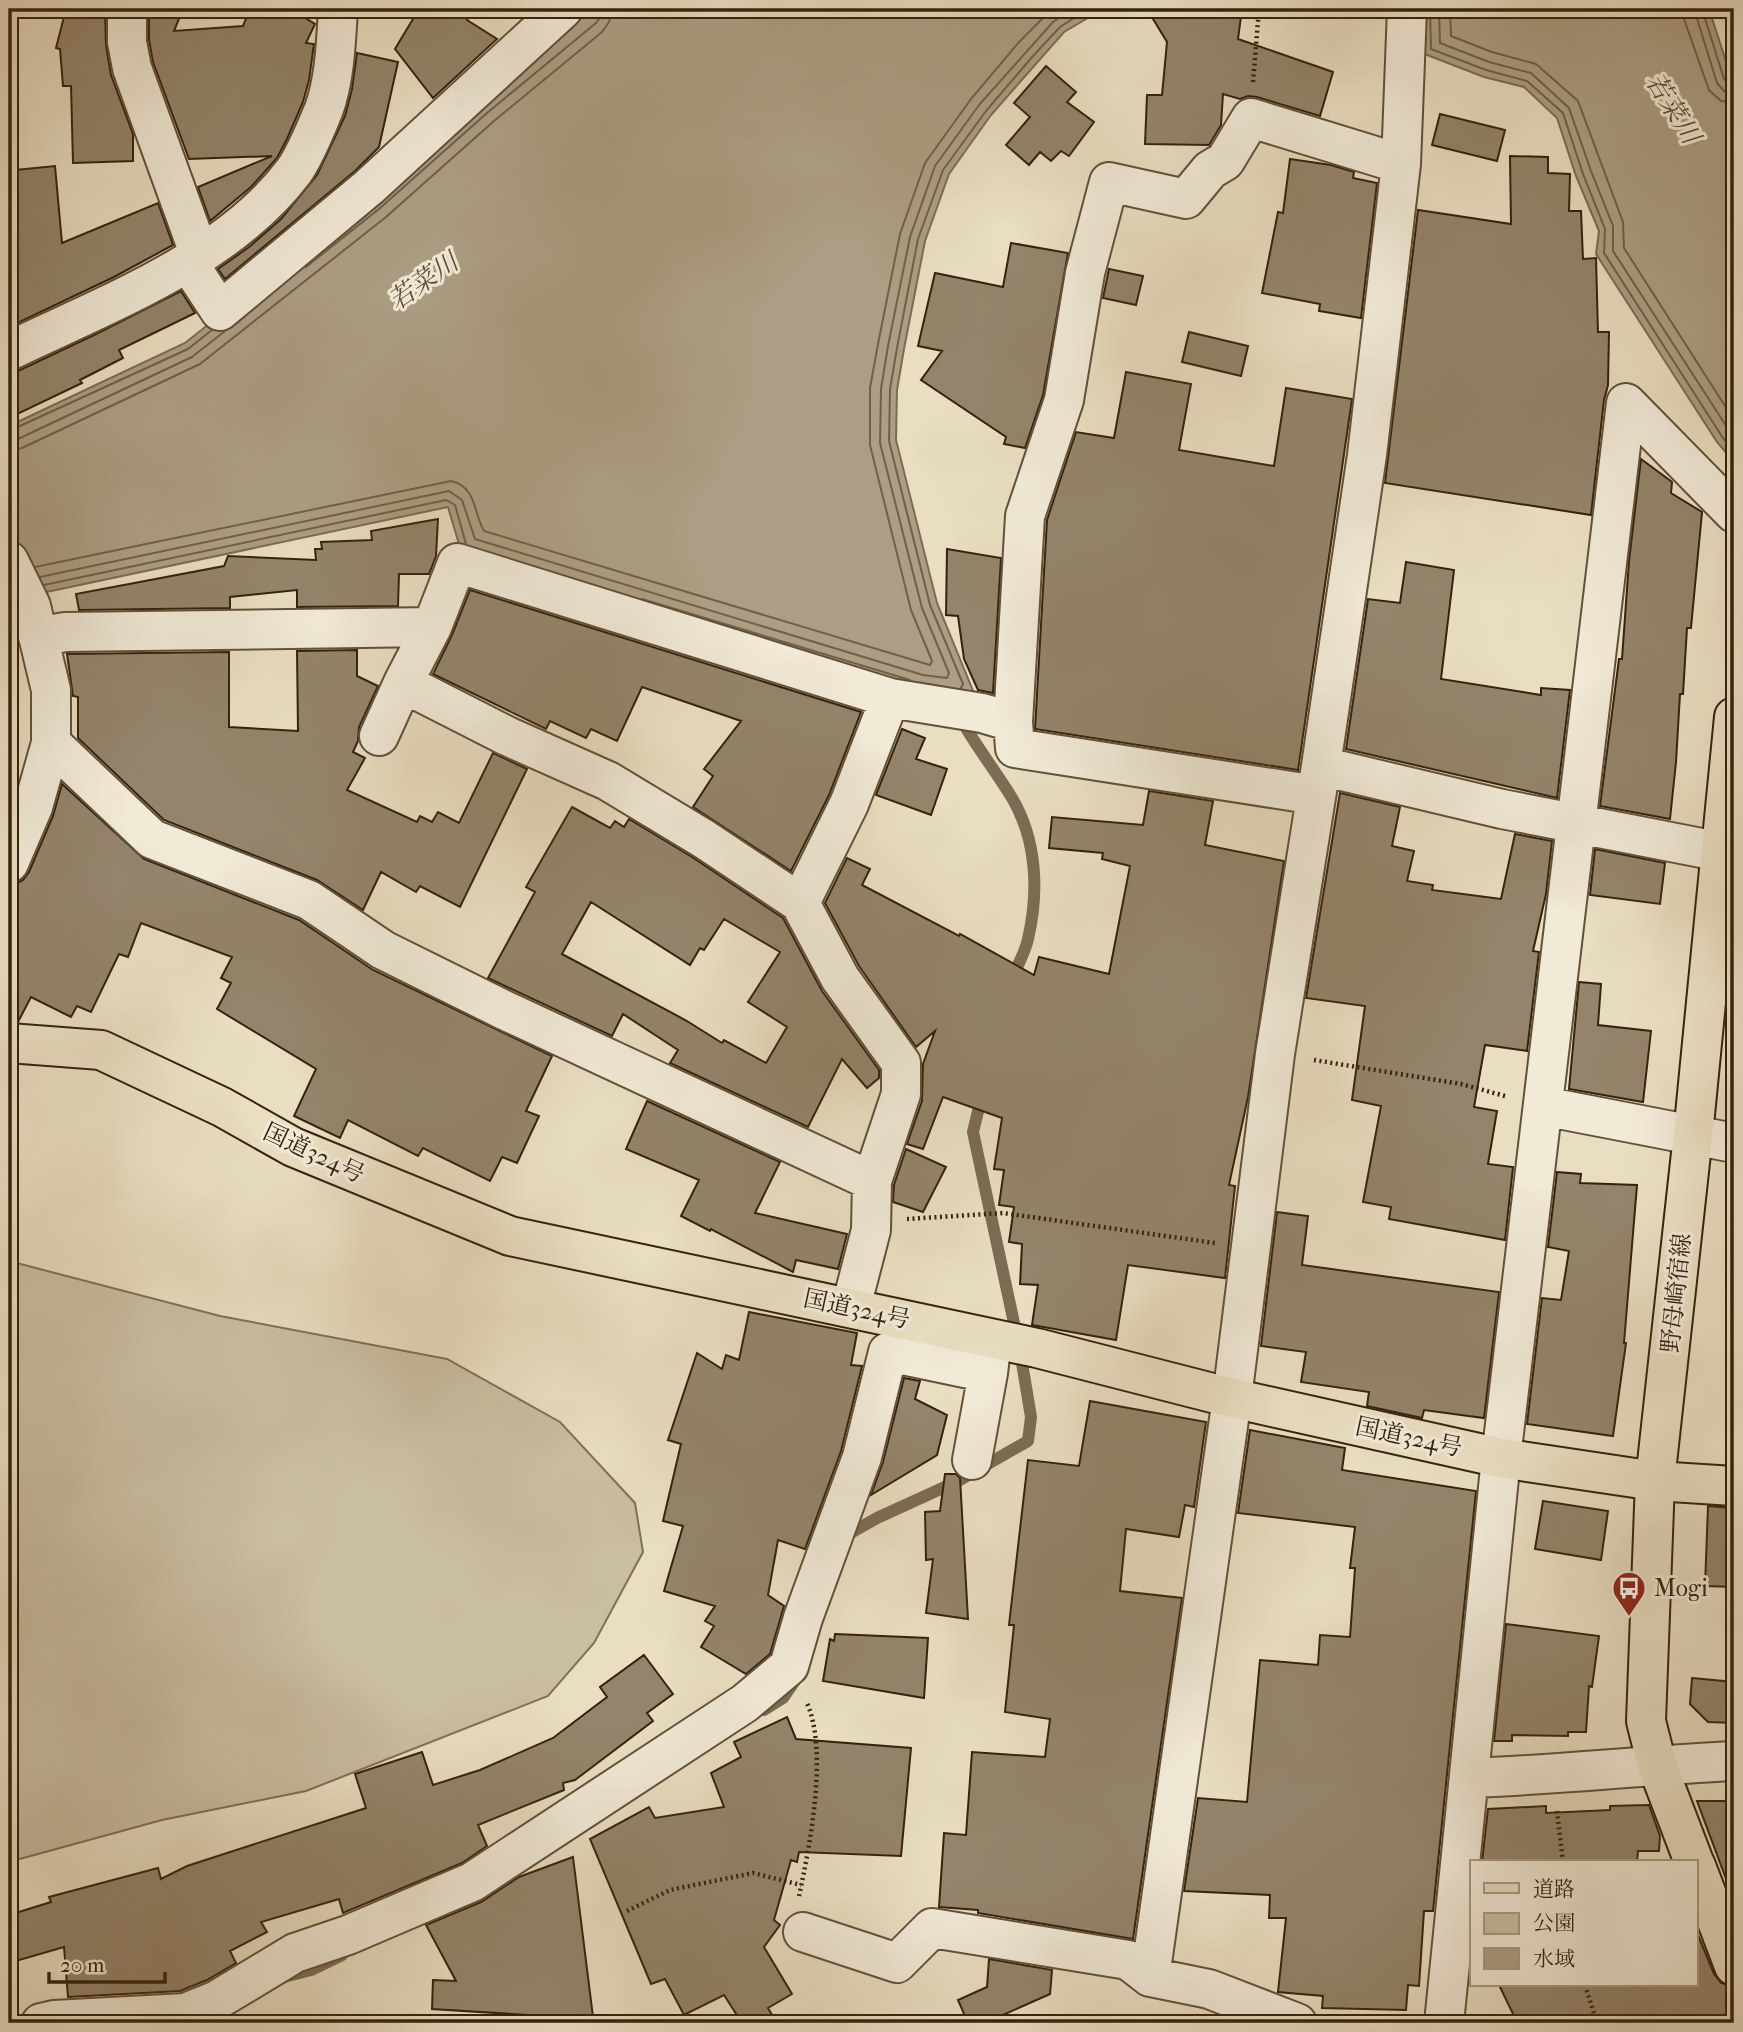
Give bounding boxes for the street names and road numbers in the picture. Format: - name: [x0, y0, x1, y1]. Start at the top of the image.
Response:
- street label: 国道324号: [259, 1117, 369, 1189]
- street label: 野母崎宿線: [1656, 1232, 1696, 1354]
- street label: 国道324号: [801, 1284, 913, 1334]
- street label: 国道324号: [1353, 1412, 1465, 1462]

